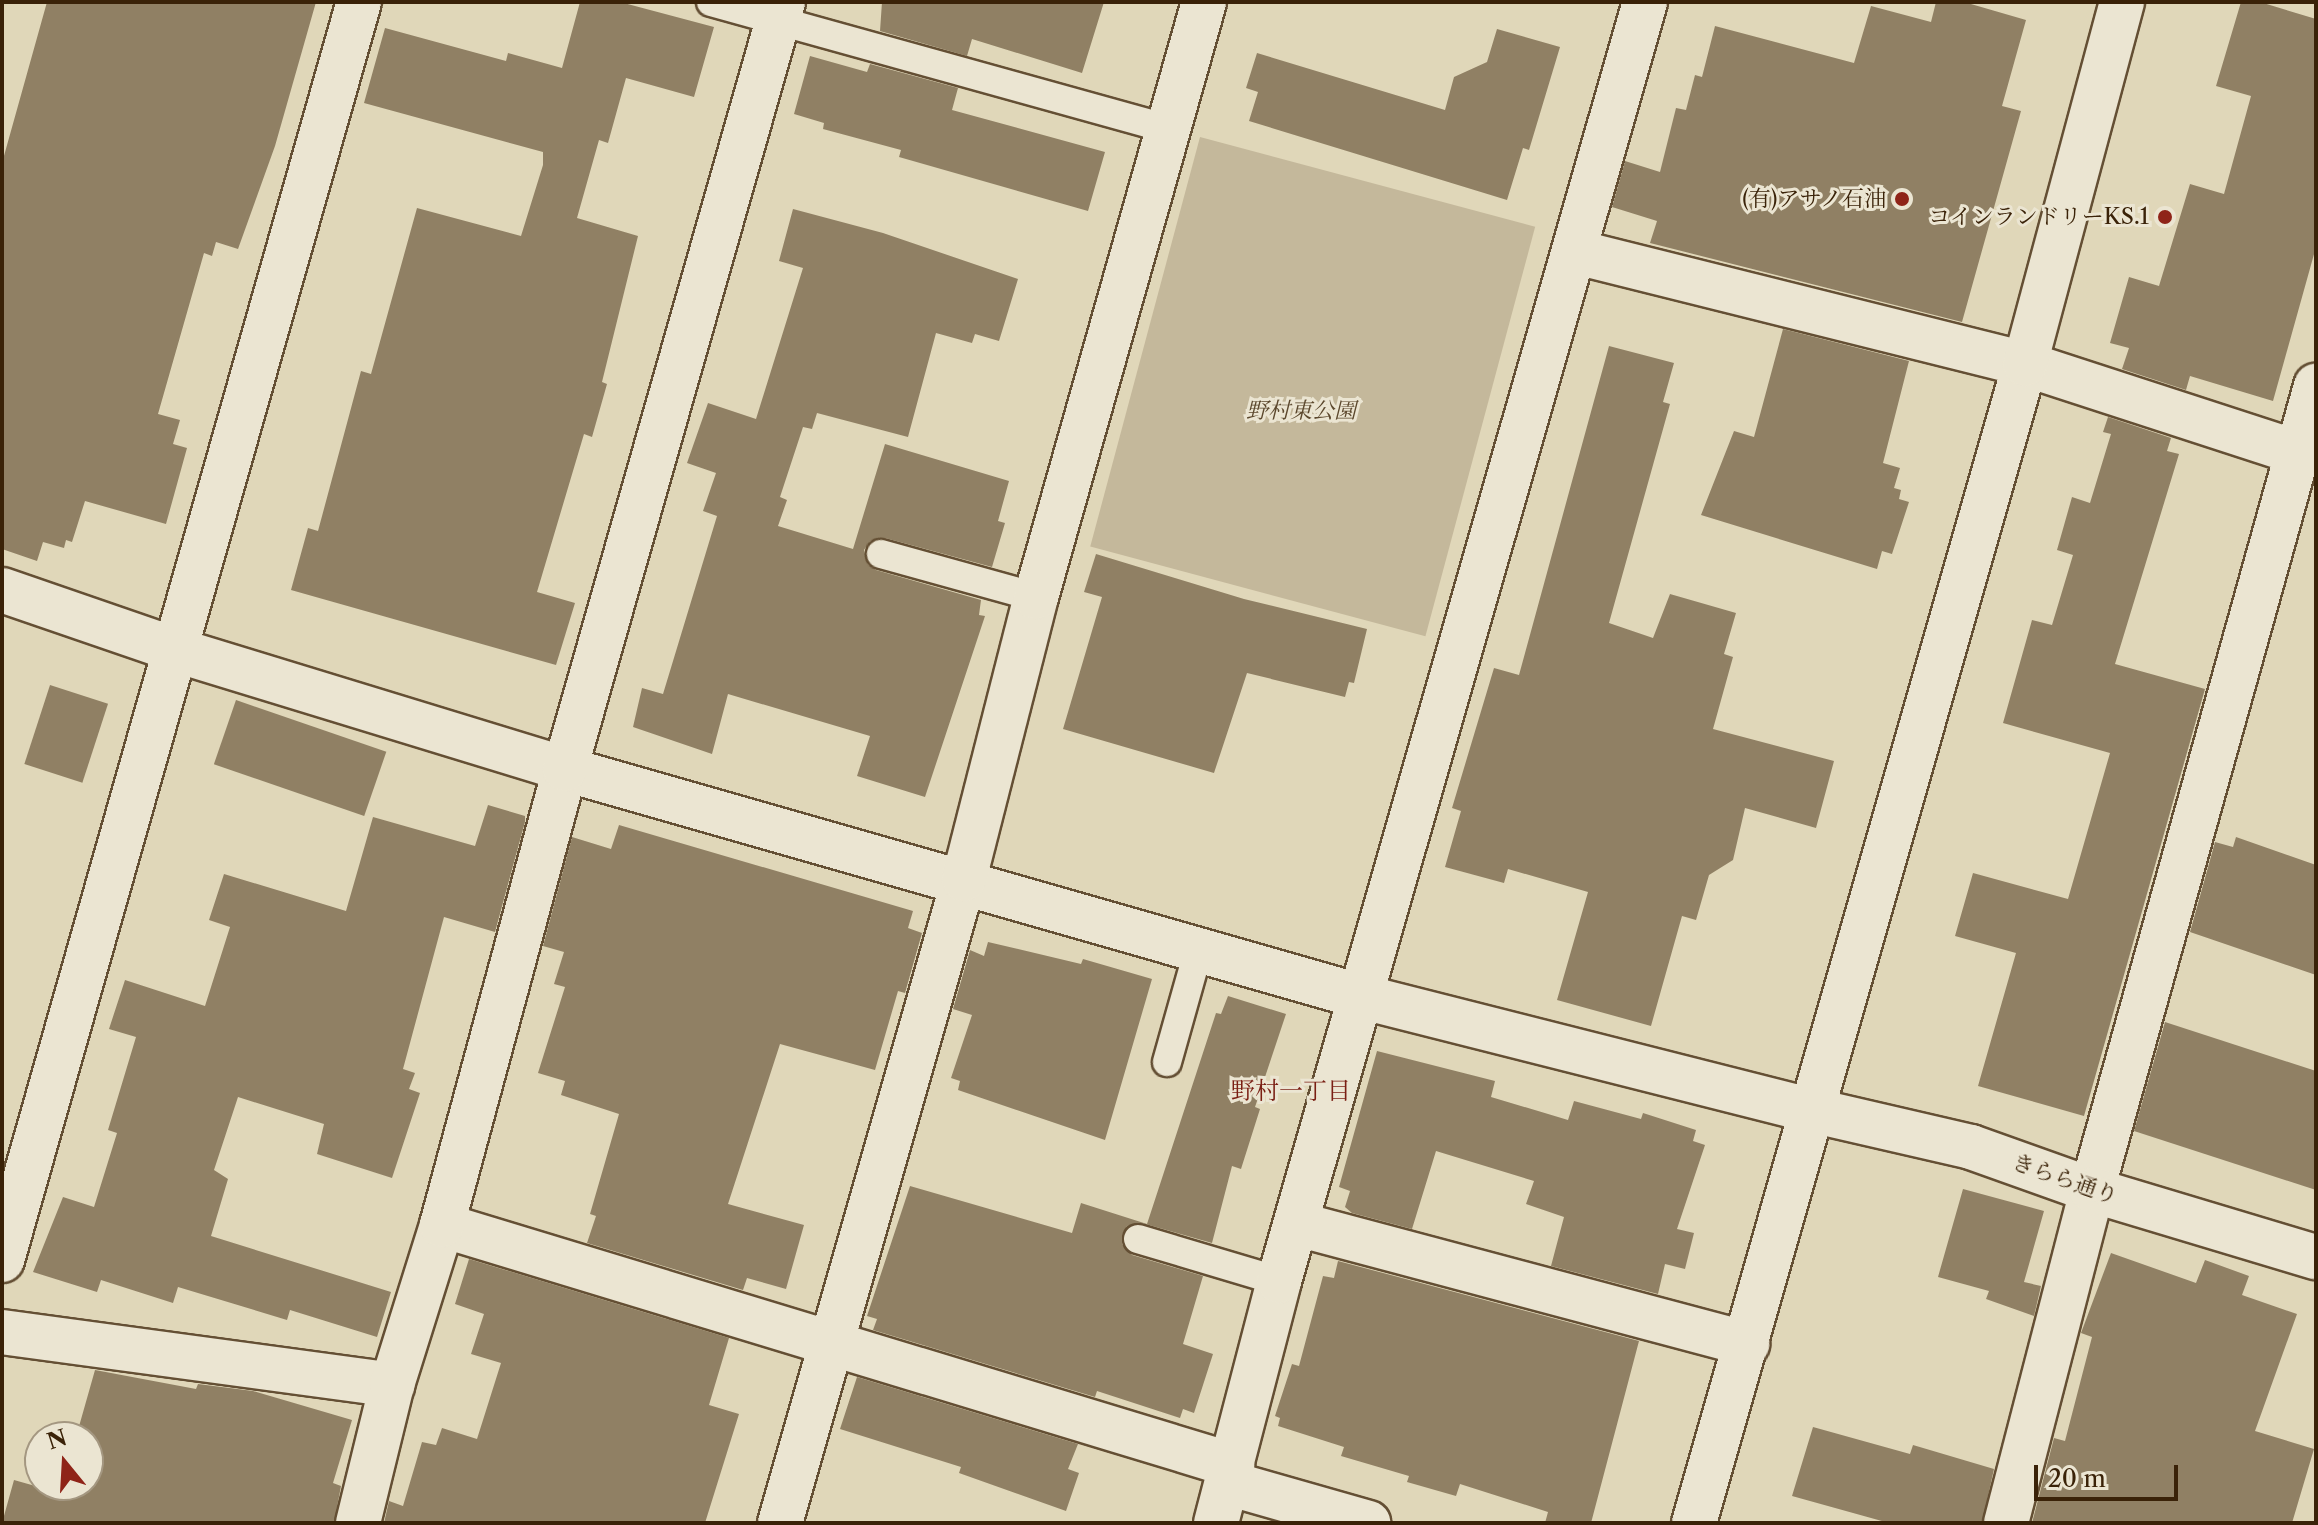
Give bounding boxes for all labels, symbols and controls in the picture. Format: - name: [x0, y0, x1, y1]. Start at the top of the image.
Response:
- place label: (有)アサノ石油: [1741, 186, 1886, 212]
- marker: (有)アサノ石油: [1893, 190, 1911, 208]
- place label: コインランドリーKS.1: [1928, 204, 2149, 230]
- marker: コインランドリーKS.1: [2156, 208, 2174, 226]
- park label: 野村東公園: [1246, 398, 1356, 424]
- district label: 野村一丁目: [1231, 1077, 1351, 1105]
- street label: きらら通り: [2009, 1149, 2121, 1209]
- north arrow: [24, 1421, 104, 1501]
- text: N: [44, 1424, 70, 1455]
- scale bar: [2038, 1449, 2182, 1499]
- text: 20 m: [2048, 1464, 2106, 1493]

